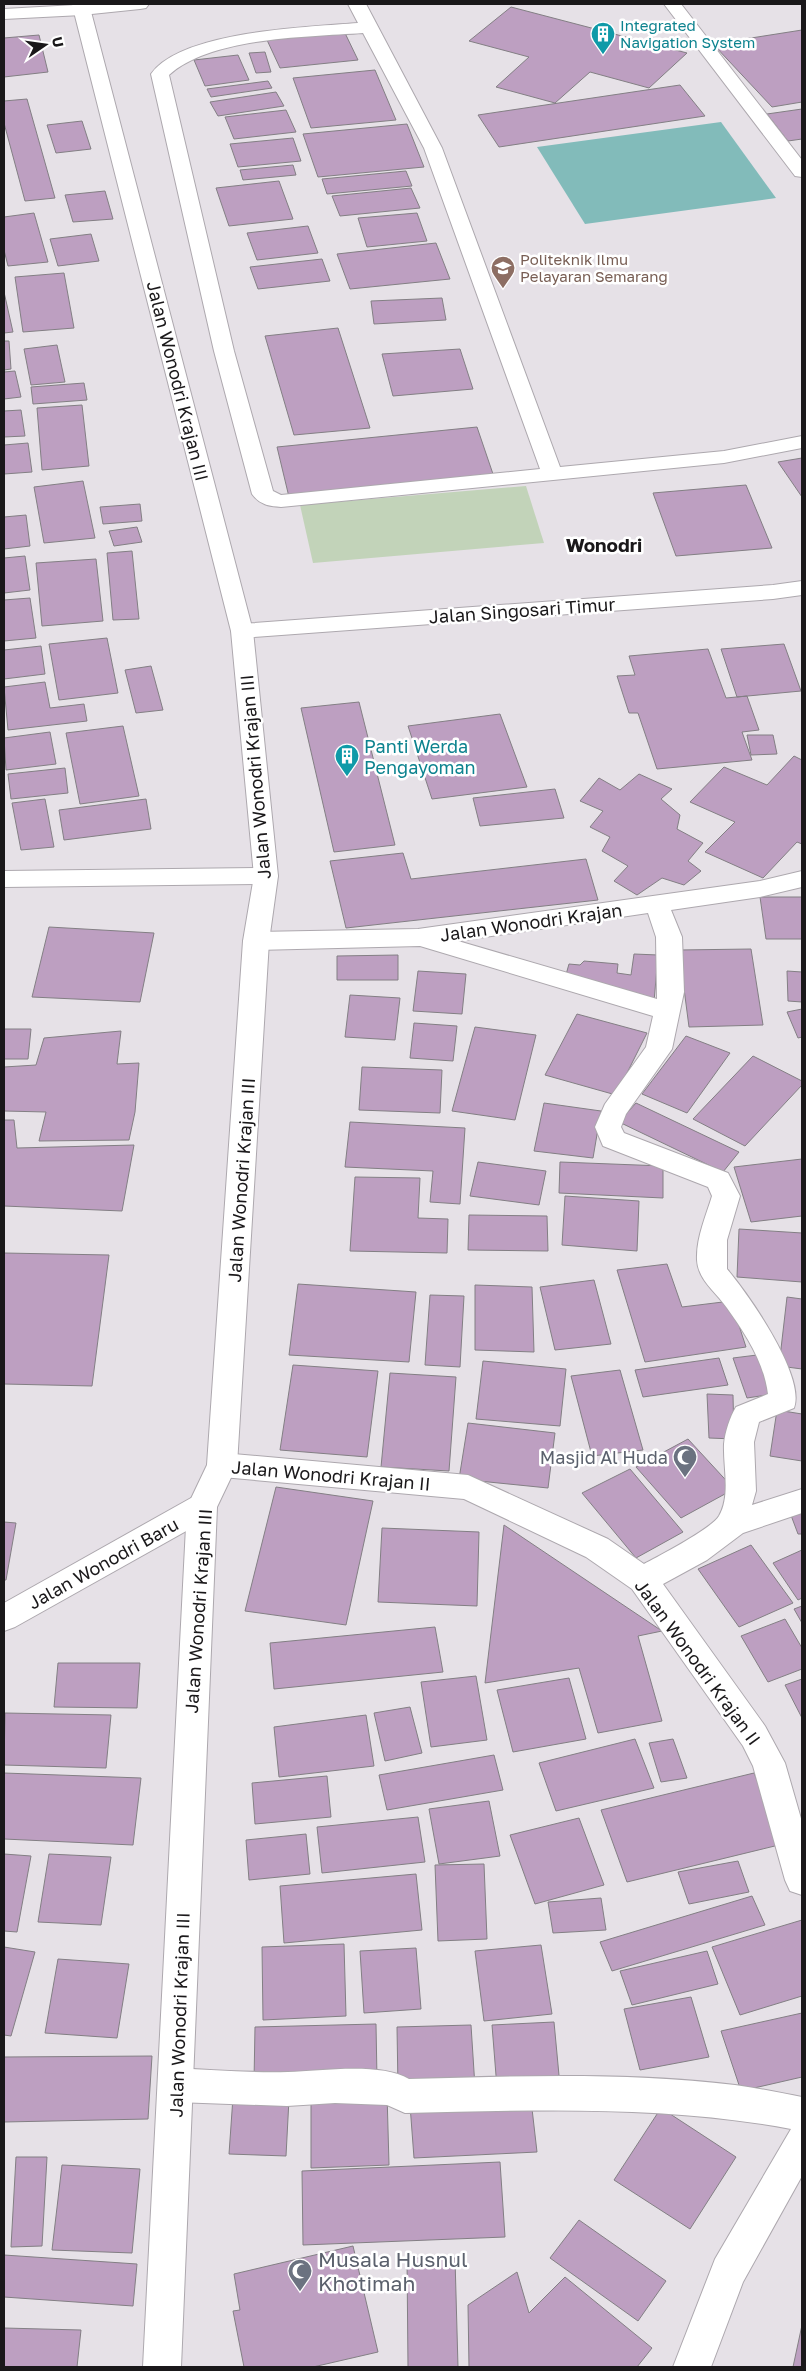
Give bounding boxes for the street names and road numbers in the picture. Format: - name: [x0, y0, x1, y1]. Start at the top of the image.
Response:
- street label: Jalan Wonodri Krajan III: [142, 279, 214, 483]
- street label: Jalan Singosari Timur: [428, 593, 616, 627]
- street label: Jalan Wonodri Krajan III: [235, 674, 275, 880]
- street label: Jalan Wonodri Krajan: [438, 898, 624, 946]
- street label: Jalan Wonodri Krajan III: [223, 1077, 259, 1283]
- street label: Jalan Wonodri Krajan II: [231, 1455, 431, 1495]
- street label: Jalan Wonodri Krajan III: [180, 1508, 216, 1714]
- street label: Jalan Wonodri Baru: [24, 1513, 182, 1613]
- street label: Jalan Wonodri Krajan II: [630, 1575, 766, 1749]
- street label: Jalan Wonodri Krajan III: [164, 1912, 194, 2118]

